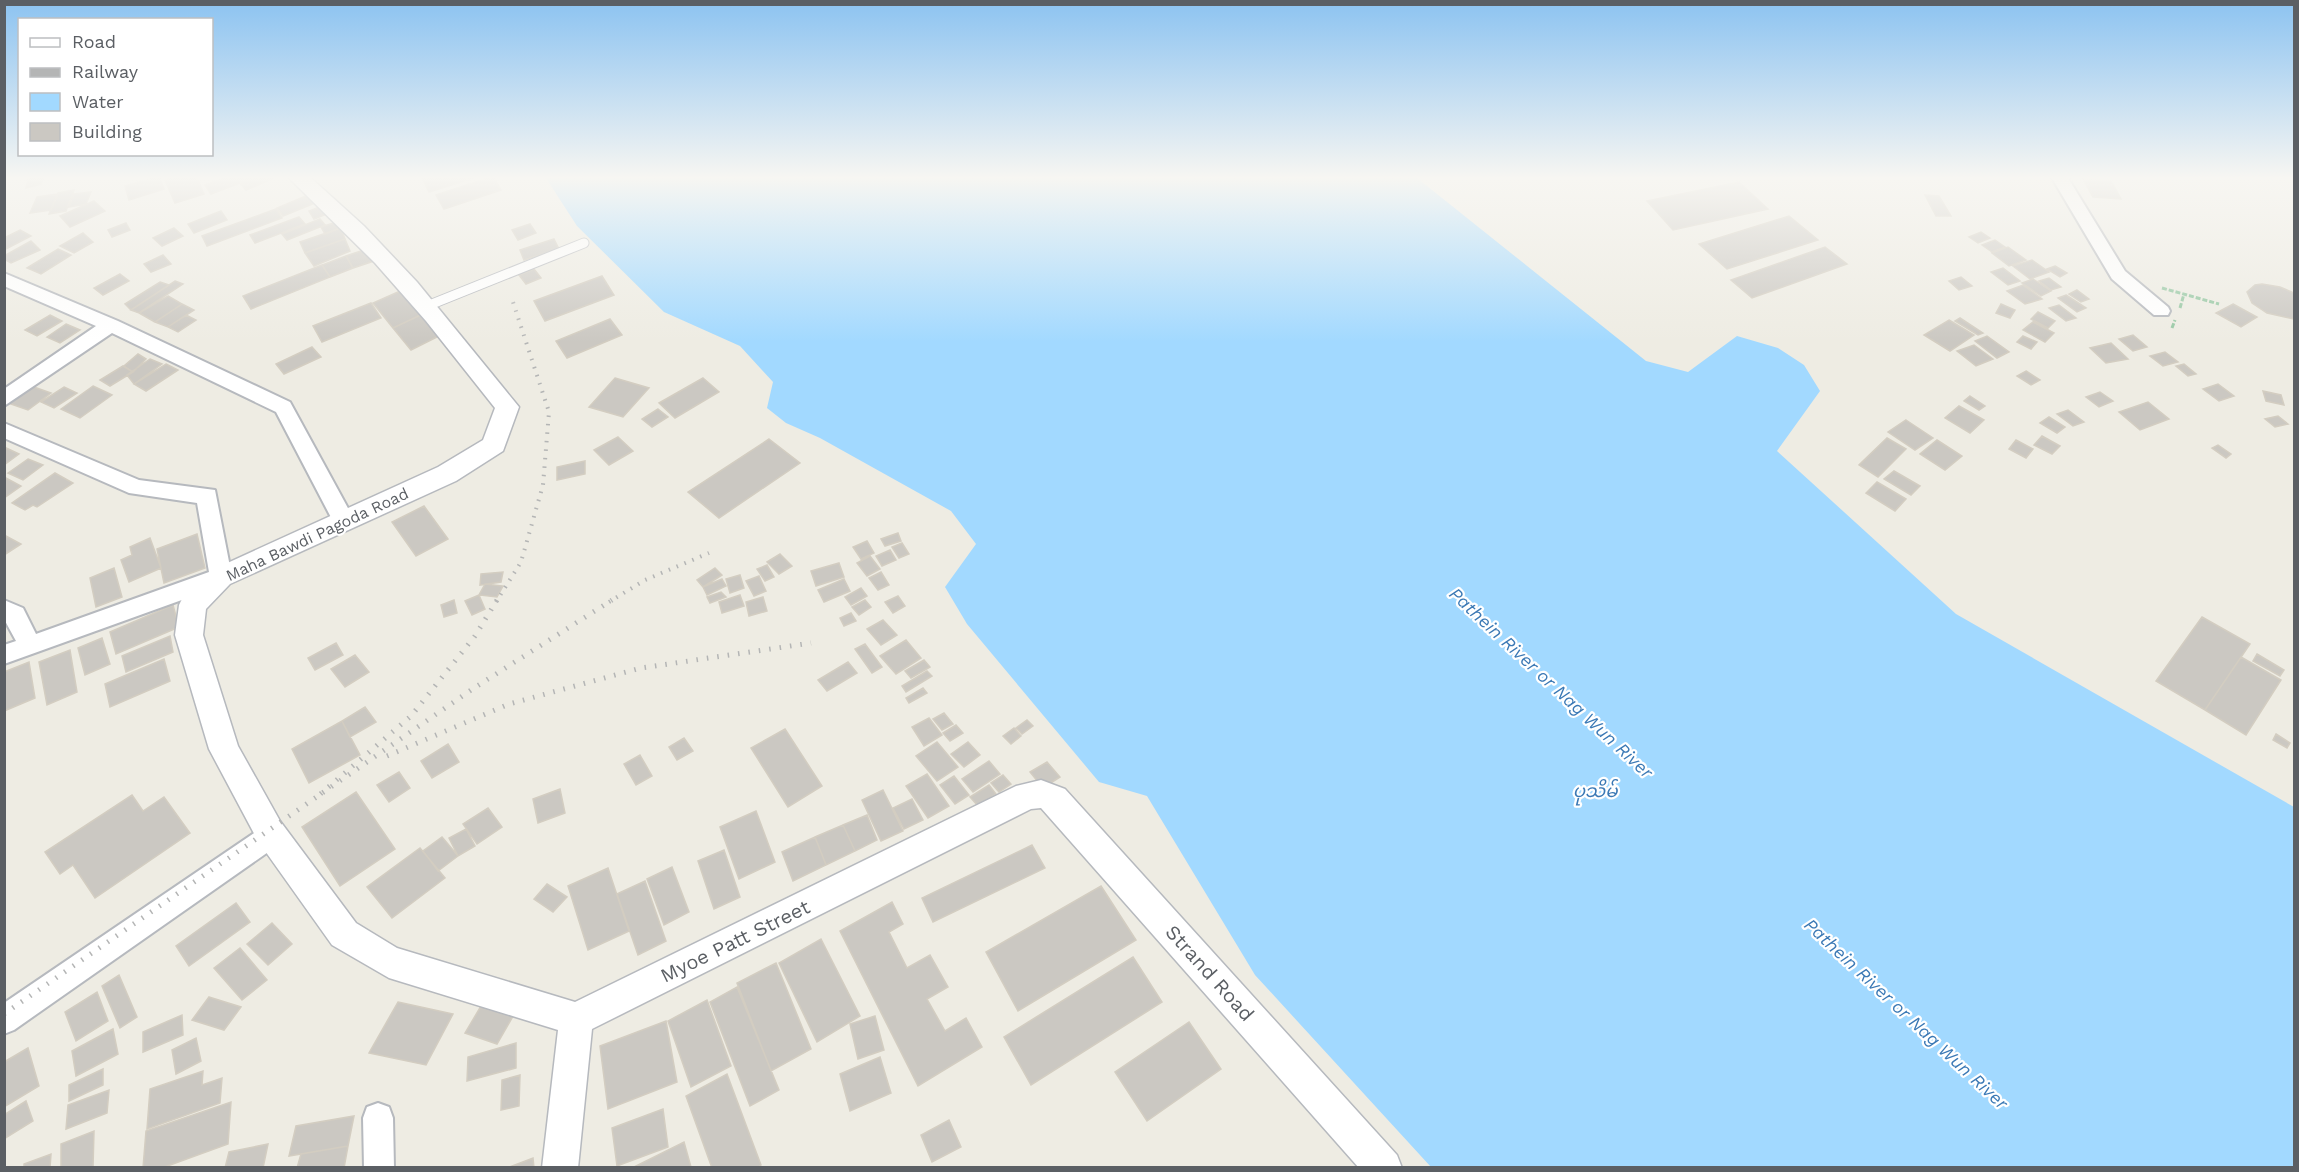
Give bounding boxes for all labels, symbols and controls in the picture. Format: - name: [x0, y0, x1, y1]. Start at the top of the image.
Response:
- legend: [18, 18, 213, 156]
- text: Road: [72, 31, 116, 52]
- text: Railway: [72, 61, 139, 82]
- text: Water: [72, 91, 124, 112]
- text: Building: [72, 121, 142, 142]
- street label: Maha Bawdi Pagoda Road: [223, 484, 411, 585]
- water label: Pathein River or Nag Wun River: [1445, 583, 1658, 783]
- water label: ပုသိမ်: [1573, 778, 1619, 806]
- street label: Myoe Patt Street: [656, 894, 814, 988]
- water label: Pathein River or Nag Wun River: [1800, 914, 2013, 1114]
- street label: Strand Road: [1161, 920, 1259, 1026]

